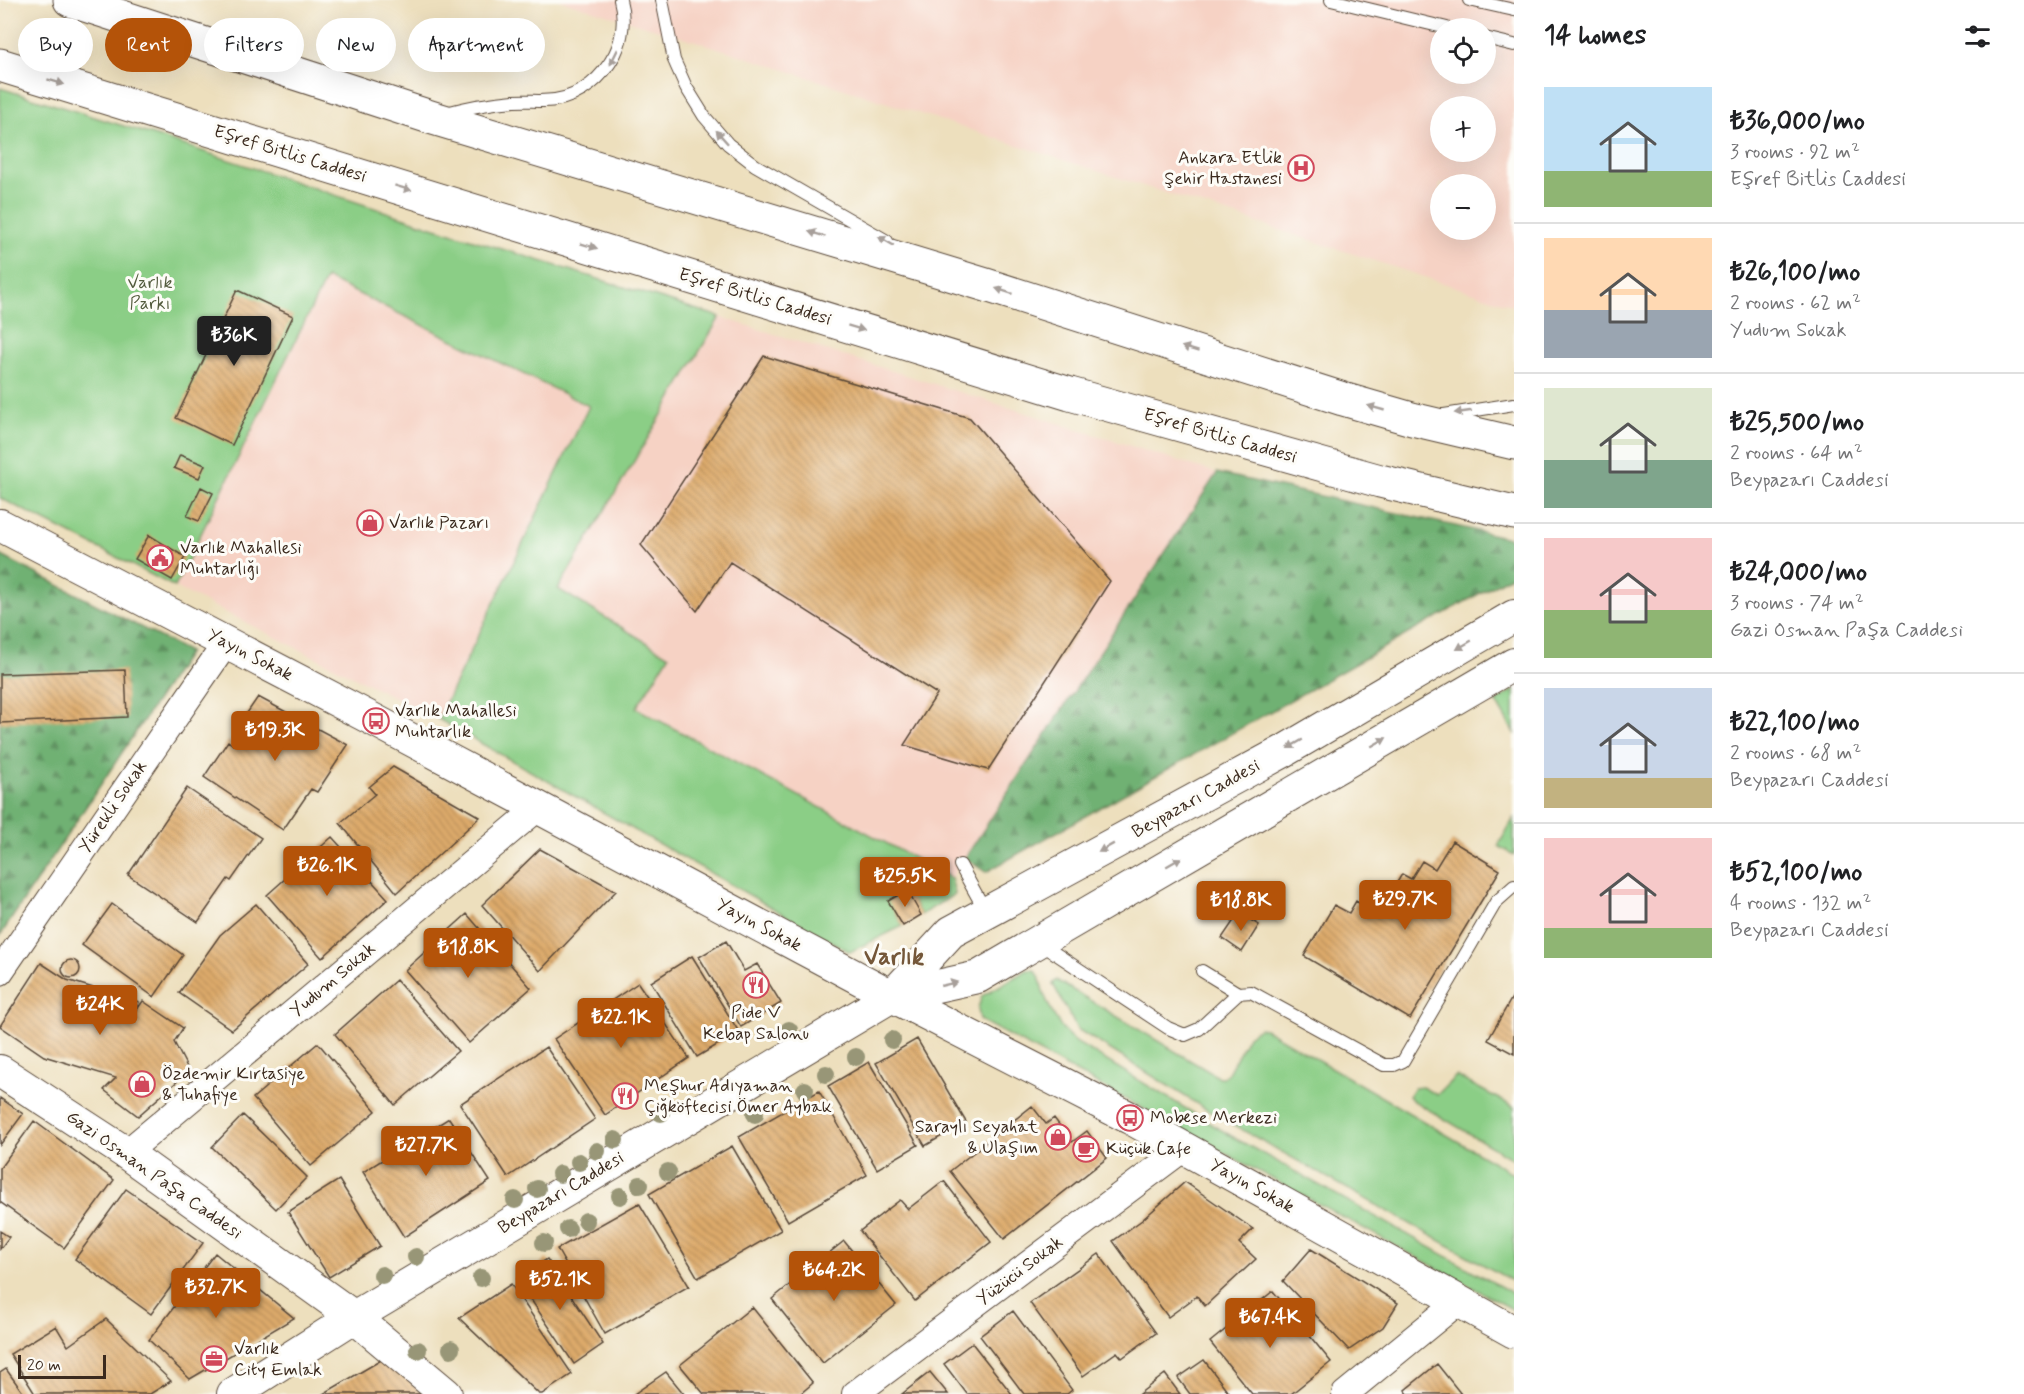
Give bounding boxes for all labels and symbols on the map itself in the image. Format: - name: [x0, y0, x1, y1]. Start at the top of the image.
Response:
- one-way arrow: [609, 48, 618, 65]
- one-way arrow: [47, 78, 65, 87]
- street label: Eşref Bitlis Caddesi: [211, 119, 369, 189]
- one-way arrow: [716, 130, 729, 145]
- place label: Ankara Etlik Şehir Hastanesi: [1164, 146, 1282, 191]
- hospital icon: Ankara Etlik Şehir Hastanesi: [1286, 153, 1316, 183]
- one-way arrow: [394, 184, 412, 194]
- one-way arrow: [808, 229, 826, 238]
- one-way arrow: [878, 236, 895, 246]
- one-way arrow: [580, 242, 598, 251]
- street label: Eşref Bitlis Caddesi: [676, 262, 834, 332]
- park label: Varlık Parkı: [127, 271, 173, 316]
- one-way arrow: [995, 285, 1013, 295]
- pin: ₺36K: [198, 316, 270, 367]
- one-way arrow: [847, 324, 865, 333]
- one-way arrow: [1181, 344, 1199, 353]
- street label: Eşref Bitlis Caddesi: [1141, 403, 1299, 469]
- one-way arrow: [1367, 403, 1385, 412]
- one-way arrow: [1453, 408, 1472, 417]
- shop icon: Varlık Pazarı: [355, 508, 385, 538]
- place label: Varlık Pazarı: [389, 511, 489, 535]
- place label: Varlık Mahallesi Muhtarlığı: [180, 536, 301, 581]
- public building icon: Varlık Mahallesi Muhtarlığı: [145, 543, 175, 573]
- street label: Yayın Sokak: [203, 623, 297, 687]
- one-way arrow: [1456, 640, 1472, 651]
- place label: Varlık Mahallesi Muhtarlık: [395, 699, 516, 744]
- bus stop icon: Varlık Mahallesi Muhtarlık: [361, 706, 391, 736]
- pin: ₺19.3K: [226, 711, 324, 762]
- one-way arrow: [1371, 737, 1387, 748]
- one-way arrow: [1286, 739, 1303, 749]
- street label: Beypazarı Caddesi: [1128, 754, 1264, 844]
- street label: Yürekli Sokak: [73, 756, 153, 858]
- one-way arrow: [1097, 843, 1114, 853]
- pin: ₺26.1K: [278, 846, 376, 897]
- pin: ₺25.5K: [856, 857, 954, 908]
- one-way arrow: [1166, 857, 1183, 867]
- pin: ₺29.7K: [1356, 880, 1454, 931]
- pin: ₺18.8K: [1192, 881, 1290, 932]
- street label: Yayın Sokak: [712, 893, 806, 957]
- pin: ₺18.8K: [419, 928, 517, 979]
- street label: Yudum Sokak: [285, 937, 381, 1023]
- district label: Varlık: [864, 942, 924, 973]
- restaurant icon: Pide V Kebap Salonu: [741, 970, 771, 1000]
- one-way arrow: [939, 978, 958, 988]
- pin: ₺24K: [64, 985, 136, 1036]
- pin: ₺22.1K: [572, 998, 670, 1049]
- place label: Pide V Kebap Salonu: [703, 1001, 809, 1046]
- place label: Özdemir Kırtasiye & Tuhafiye: [162, 1062, 305, 1107]
- shop icon: Özdemir Kırtasiye & Tuhafiye: [127, 1069, 157, 1099]
- place label: Meşhur Adıyaman Çiğköftecisi Ömer Aybak: [644, 1074, 832, 1119]
- restaurant icon: Meşhur Adıyaman Çiğköftecisi Ömer Aybak: [610, 1081, 640, 1111]
- bus stop icon: Mobese Merkezi: [1115, 1103, 1145, 1133]
- street label: Gazi Osman Paşa Caddesi: [61, 1105, 247, 1245]
- place label: Mobese Merkezi: [1150, 1106, 1277, 1130]
- place label: Saraylı Seyahat & Ulaşım: [915, 1115, 1038, 1160]
- shop icon: Saraylı Seyahat & Ulaşım: [1043, 1122, 1073, 1152]
- pin: ₺27.7K: [377, 1126, 475, 1177]
- cafe icon: Küçük Cafe: [1071, 1134, 1101, 1164]
- place label: Küçük Cafe: [1106, 1137, 1191, 1161]
- street label: Beypazarı Caddesi: [494, 1146, 628, 1240]
- street label: Yayın Sokak: [1206, 1153, 1298, 1219]
- street label: Yüzücü Sokak: [972, 1231, 1068, 1311]
- pin: ₺64.2K: [785, 1251, 883, 1302]
- pin: ₺52.1K: [511, 1260, 609, 1311]
- pin: ₺32.7K: [167, 1268, 265, 1319]
- pin: ₺67.4K: [1221, 1298, 1319, 1349]
- place label: Varlık City Emlak: [234, 1337, 322, 1382]
- office icon: Varlık City Emlak: [199, 1344, 229, 1374]
- scale bar: [18, 1352, 106, 1380]

